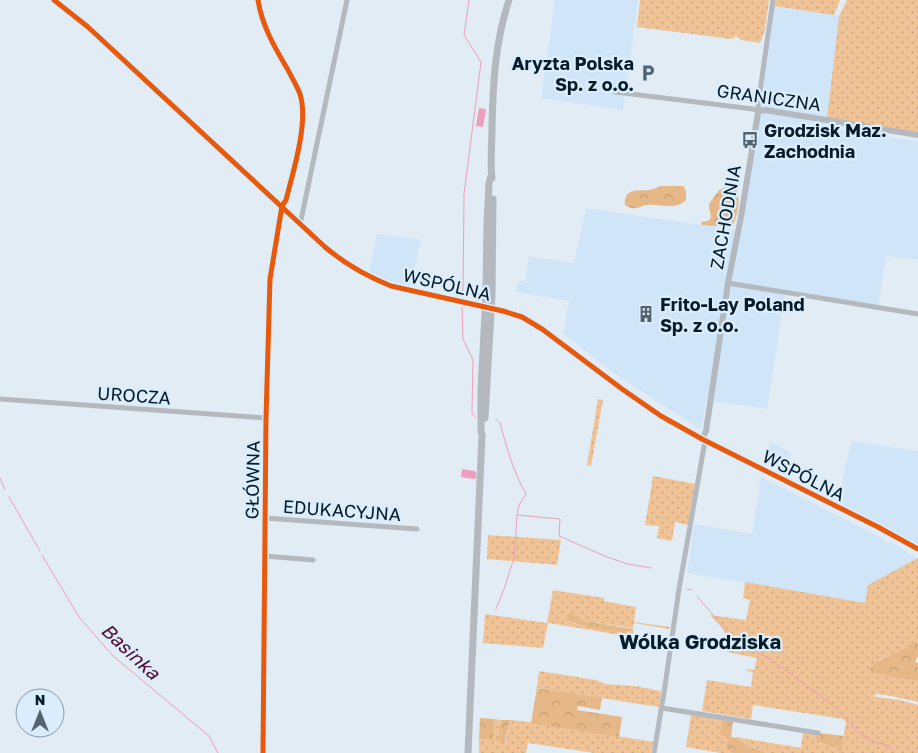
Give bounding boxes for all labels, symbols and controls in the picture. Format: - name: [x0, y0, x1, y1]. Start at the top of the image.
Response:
- place label: Aryzta Polska Sp. z o.o.: [512, 52, 634, 95]
- parking icon: Aryzta Polska Sp. z o.o.: [638, 63, 658, 83]
- street label: GRANICZNA: [716, 79, 822, 115]
- place label: Grodzisk Maz. Zachodnia: [764, 119, 887, 162]
- bus stop icon: Grodzisk Maz. Zachodnia: [740, 130, 760, 150]
- street label: ZACHODNIA: [705, 163, 745, 271]
- street label: WSPÓLNA: [401, 263, 493, 305]
- place label: Frito-Lay Poland Sp. z o.o.: [660, 293, 805, 336]
- building icon: Frito-Lay Poland Sp. z o.o.: [636, 304, 656, 324]
- street label: UROCZA: [97, 381, 171, 409]
- street label: GŁÓWNA: [240, 440, 264, 520]
- street label: WSPÓLNA: [759, 445, 849, 505]
- street label: EDUKACYJNA: [282, 495, 402, 525]
- water label: Basinka: [97, 618, 166, 685]
- district label: Wólka Grodziska: [619, 629, 781, 653]
- north arrow: [15, 688, 65, 738]
- text: N: [35, 691, 45, 708]

